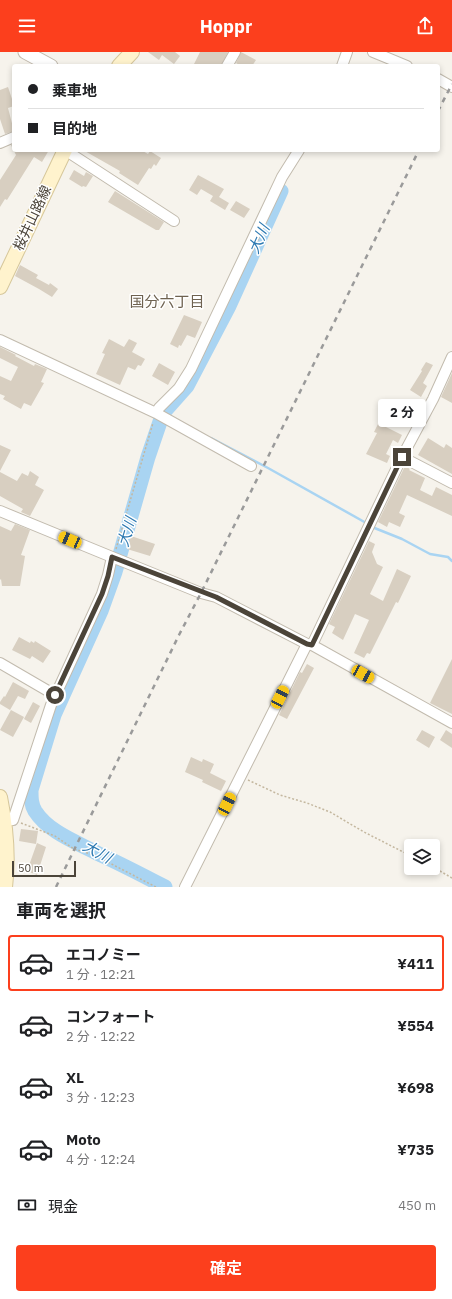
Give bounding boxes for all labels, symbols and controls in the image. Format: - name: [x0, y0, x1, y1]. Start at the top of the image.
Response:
- icon: menu: [16, 15, 38, 37]
- text: Hoppr: [200, 15, 252, 38]
- icon: share: [414, 15, 436, 37]
- text: 乗車地: [52, 81, 97, 100]
- text: 目的地: [52, 119, 97, 138]
- street label: 桜井山路線: [9, 182, 55, 254]
- water label: 大川: [244, 219, 274, 256]
- district label: 国分六丁目: [129, 292, 205, 311]
- callout: 2 分: [378, 399, 426, 427]
- text: 2 分: [390, 404, 414, 421]
- route end: [393, 448, 411, 466]
- water label: 大川: [113, 513, 141, 549]
- car: [57, 530, 83, 550]
- car: [350, 663, 376, 685]
- car: [269, 684, 291, 710]
- route start: [46, 686, 64, 704]
- car: [216, 791, 238, 817]
- water label: 大川: [80, 836, 117, 868]
- map controls: [404, 839, 440, 875]
- button: layers: [404, 839, 440, 875]
- scale bar: [12, 859, 76, 878]
- text: 50 m: [18, 861, 43, 875]
- text: 車両を選択: [16, 899, 106, 922]
- icon: car: [18, 945, 54, 981]
- text: エコノミー: [66, 945, 141, 964]
- text: ¥411: [397, 954, 434, 973]
- text: 1 分 · 12:21: [66, 966, 135, 983]
- icon: car: [18, 1007, 54, 1043]
- text: コンフォート: [66, 1007, 156, 1026]
- text: ¥554: [397, 1016, 434, 1035]
- text: 2 分 · 12:22: [66, 1028, 135, 1045]
- text: XL: [66, 1068, 84, 1087]
- icon: car: [18, 1069, 54, 1105]
- text: ¥698: [397, 1078, 434, 1097]
- text: 3 分 · 12:23: [66, 1089, 135, 1106]
- text: Moto: [66, 1130, 101, 1149]
- icon: car: [18, 1131, 54, 1167]
- text: ¥735: [397, 1140, 434, 1159]
- text: 4 分 · 12:24: [66, 1151, 135, 1168]
- icon: cash: [16, 1194, 38, 1216]
- text: 現金: [48, 1197, 78, 1216]
- text: 450 m: [398, 1197, 436, 1214]
- button: 確定: [16, 1245, 436, 1291]

